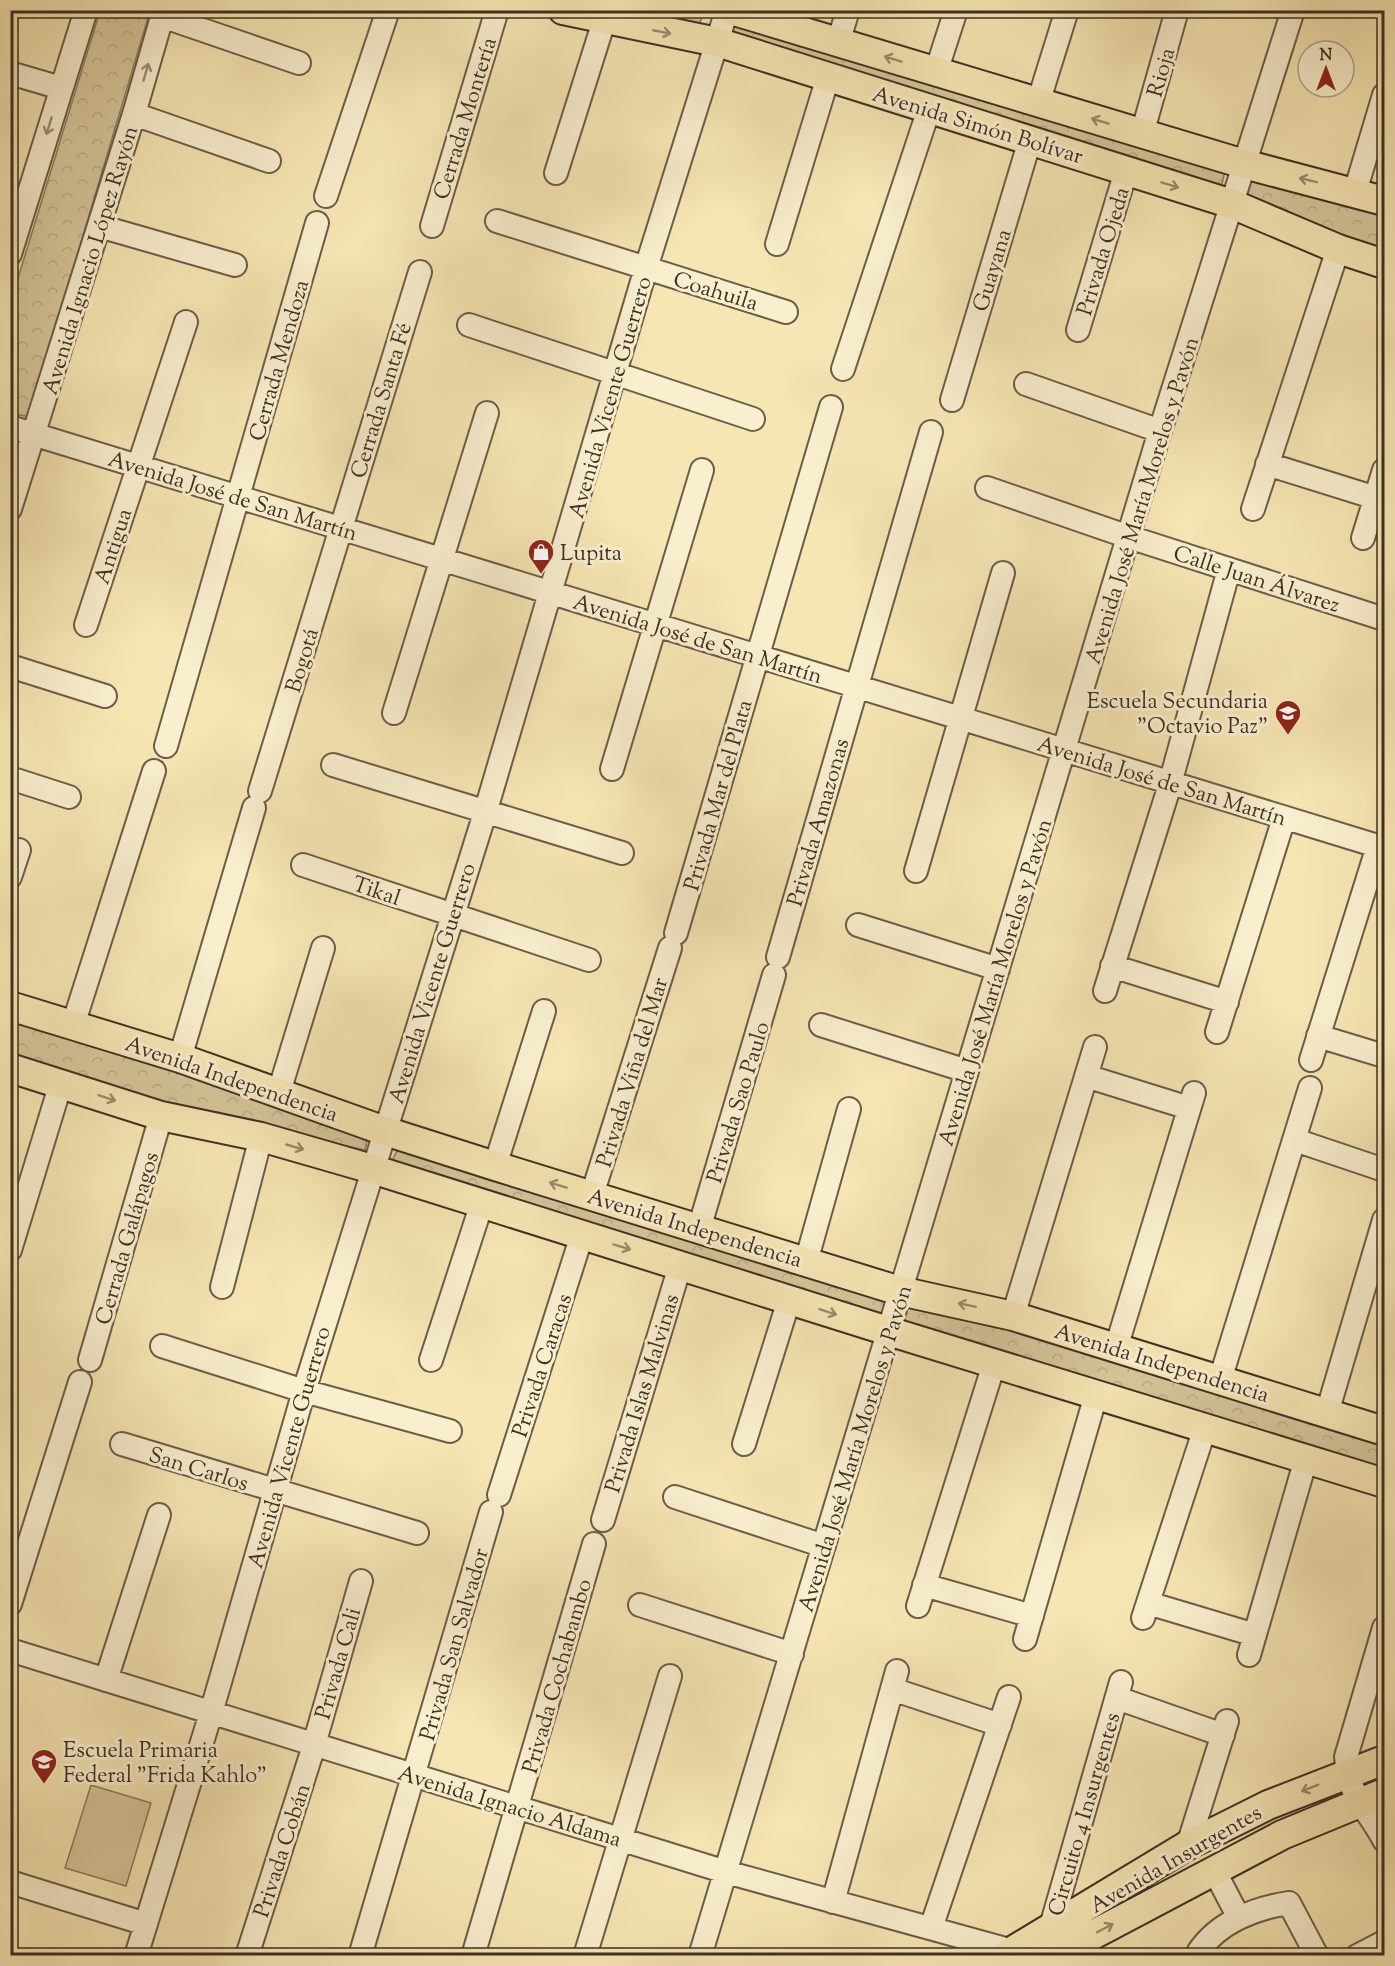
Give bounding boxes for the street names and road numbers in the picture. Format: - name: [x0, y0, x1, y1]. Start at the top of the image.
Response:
- street label: Cerrada Montería: [427, 34, 507, 204]
- street label: Rioja: [1141, 44, 1185, 101]
- street label: Avenida Simón Bolívar: [868, 80, 1086, 174]
- street label: Avenida Ignacio López Rayón: [36, 123, 148, 399]
- street label: Privada Ojeda: [1070, 184, 1140, 320]
- street label: Guayana: [966, 226, 1022, 316]
- street label: Coahuila: [669, 265, 761, 321]
- street label: Avenida Vicente Guerrero: [562, 273, 662, 522]
- street label: Cerrada Mendoza: [243, 276, 319, 445]
- street label: Cerrada Santa Fé: [344, 319, 422, 483]
- street label: Avenida José María Morelos y Pavón: [1079, 333, 1209, 668]
- street label: Avenida José de San Martín: [103, 445, 361, 551]
- street label: Antigua: [88, 505, 142, 589]
- street label: Calle Juan Álvarez: [1169, 538, 1344, 623]
- street label: Avenida José de San Martín: [568, 588, 826, 694]
- street label: Bogotá: [279, 625, 329, 697]
- street label: Privada Mar del Plata: [677, 697, 762, 895]
- street label: Avenida José de San Martín: [1032, 730, 1290, 836]
- street label: Privada Amazonas: [781, 735, 859, 911]
- street label: Avenida José María Morelos y Pavón: [932, 815, 1062, 1150]
- street label: Avenida Vicente Guerrero: [382, 860, 486, 1108]
- street label: Tikal: [348, 870, 404, 916]
- street label: Privada Viña del Mar: [590, 974, 678, 1172]
- street label: Privada Sao Paulo: [700, 1018, 780, 1188]
- street label: Avenida Independencia: [120, 1029, 342, 1132]
- street label: Cerrada Galápagos: [89, 1149, 169, 1329]
- street label: Avenida Independencia: [583, 1182, 806, 1278]
- street label: Avenida José María Morelos y Pavón: [792, 1281, 922, 1616]
- street label: Privada Caracas: [506, 1290, 582, 1442]
- street label: Privada Islas Malvinas: [598, 1291, 689, 1497]
- street label: Avenida Independencia: [1050, 1317, 1273, 1413]
- street label: Avenida Vicente Guerrero: [241, 1323, 341, 1572]
- street label: San Carlos: [144, 1441, 252, 1501]
- street label: Privada San Salvador: [413, 1545, 499, 1745]
- street label: Privada Cochabambo: [516, 1576, 602, 1778]
- street label: Privada Cali: [309, 1604, 371, 1724]
- street label: Circuito 4 Insurgentes: [1041, 1709, 1130, 1920]
- street label: Avenida Ignacio Aldama: [393, 1759, 625, 1857]
- street label: Privada Cobán: [247, 1780, 321, 1922]
- street label: Avenida Insurgentes: [1084, 1798, 1269, 1923]

